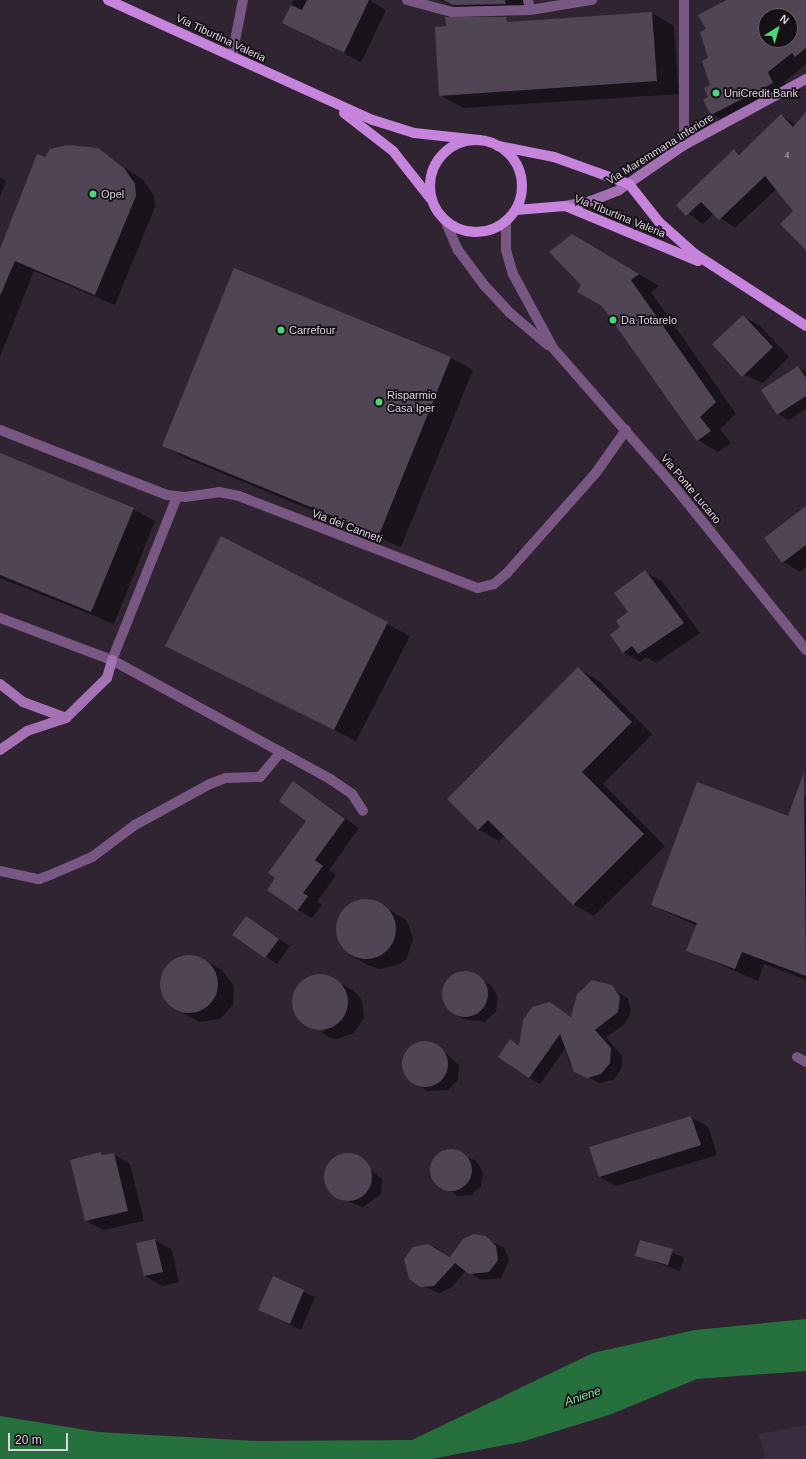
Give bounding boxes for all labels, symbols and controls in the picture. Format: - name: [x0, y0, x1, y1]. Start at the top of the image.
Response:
- north arrow: [758, 8, 798, 48]
- street label: Via Tiburtina Valeria: [174, 11, 268, 65]
- text: N: [778, 12, 791, 26]
- place label: UniCredit Bank: [724, 86, 798, 100]
- marker: UniCredit Bank: [711, 88, 721, 98]
- street label: Via Maremmana Inferiore: [604, 111, 716, 187]
- house number: 4: [784, 150, 790, 160]
- place label: Opel: [101, 187, 124, 201]
- marker: Opel: [88, 189, 98, 199]
- street label: Via Tiburtina Valeria: [572, 192, 668, 240]
- place label: Da Totarelo: [621, 313, 677, 327]
- marker: Da Totarelo: [608, 315, 618, 325]
- place label: Carrefour: [289, 323, 335, 337]
- marker: Carrefour: [276, 325, 286, 335]
- place label: Risparmio Casa Iper: [387, 389, 437, 415]
- marker: Risparmio Casa Iper: [374, 397, 384, 407]
- street label: Via Ponte Lucano: [658, 452, 724, 526]
- street label: Via dei Canneti: [310, 507, 384, 545]
- water label: Aniene: [563, 1384, 603, 1410]
- scale bar: [10, 1425, 70, 1451]
- text: 20 m: [15, 1433, 42, 1447]

